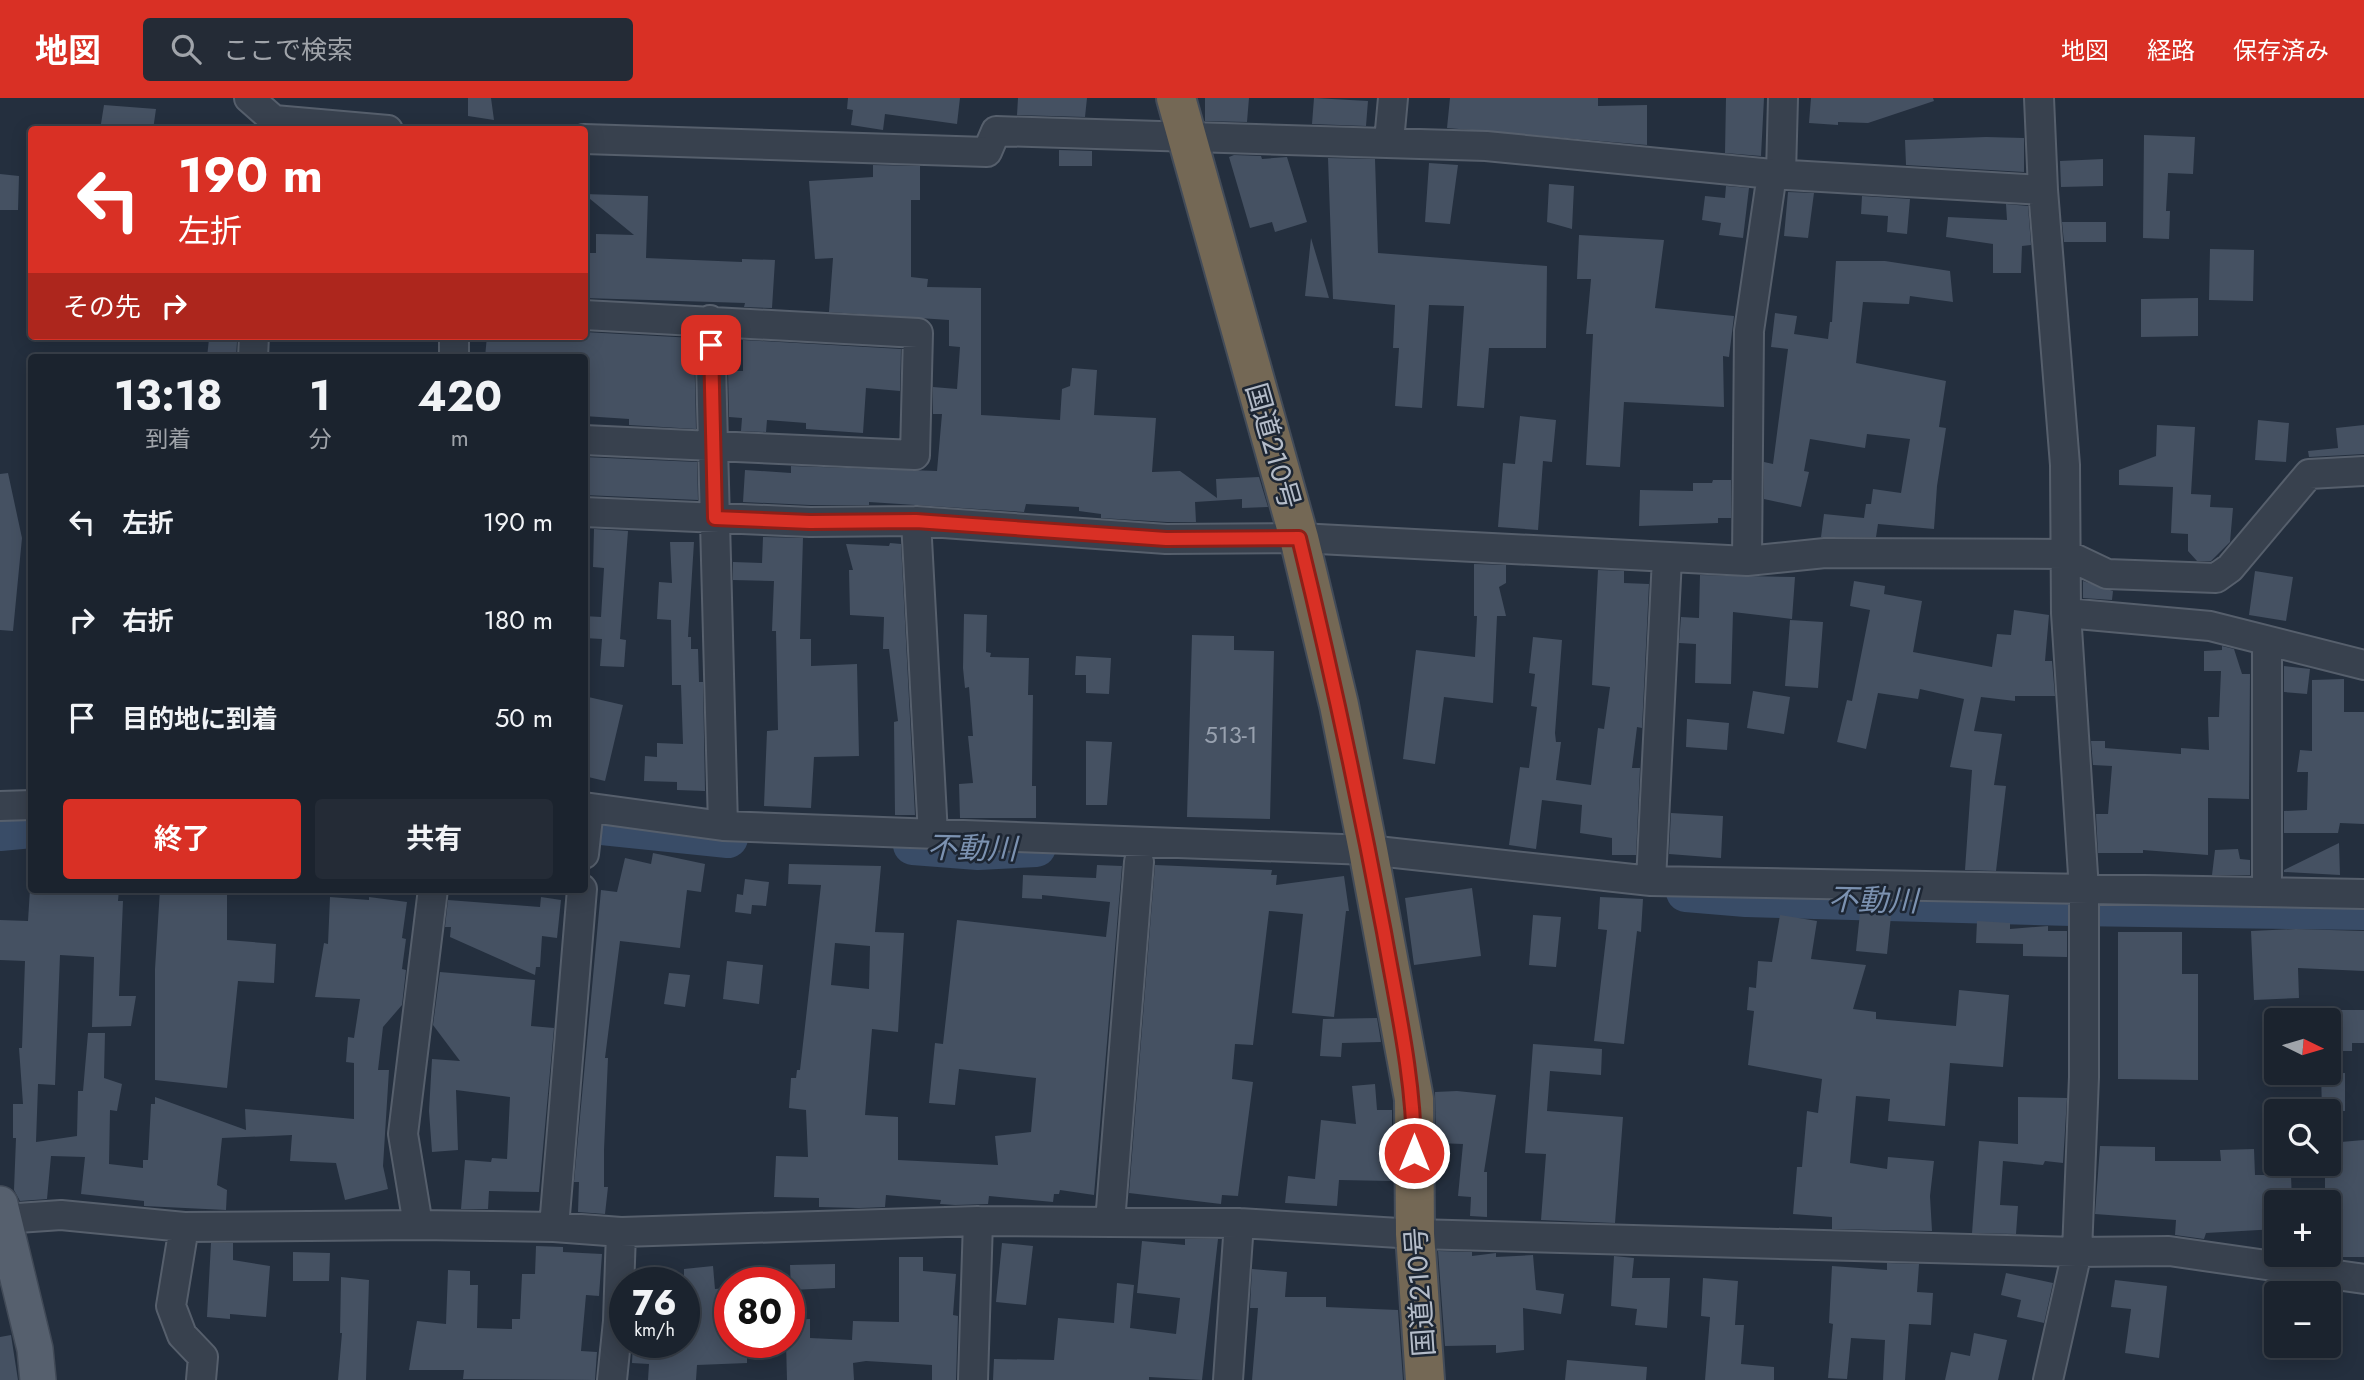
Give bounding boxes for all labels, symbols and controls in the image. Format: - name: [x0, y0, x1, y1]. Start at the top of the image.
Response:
- search box: [143, 18, 633, 81]
- text: 地図: [35, 27, 101, 74]
- icon: search: [167, 30, 205, 68]
- text: ここで検索: [223, 31, 353, 69]
- text: 地図: [2061, 33, 2109, 68]
- text: 経路: [2147, 33, 2195, 68]
- text: 保存済み: [2233, 33, 2329, 68]
- text: 190 m: [178, 140, 323, 210]
- icon: left: [63, 154, 154, 245]
- text: 左折: [178, 208, 242, 254]
- icon: right: [155, 287, 193, 325]
- text: その先: [63, 288, 141, 326]
- pin: [681, 315, 741, 375]
- icon: arrive: [692, 326, 730, 364]
- text: 13:18: [114, 365, 223, 426]
- text: 1: [309, 365, 331, 426]
- text: 420: [417, 366, 502, 427]
- street label: 国道210号: [1235, 378, 1311, 514]
- text: m: [451, 421, 469, 455]
- text: 到着: [145, 422, 191, 456]
- text: 分: [308, 422, 331, 456]
- icon: left: [63, 503, 101, 541]
- text: 190 m: [483, 503, 553, 541]
- text: 左折: [122, 504, 174, 542]
- icon: right: [63, 601, 101, 639]
- text: 180 m: [483, 601, 553, 639]
- text: 右折: [122, 602, 174, 640]
- icon: arrive: [63, 699, 101, 737]
- text: 50 m: [495, 699, 553, 737]
- text: 目的地に到着: [122, 700, 278, 738]
- house number: 513-1: [1204, 717, 1258, 752]
- button: 終了: [63, 799, 301, 879]
- button: 共有: [315, 799, 553, 879]
- water label: 不動川: [927, 826, 1020, 870]
- water label: 不動川: [1828, 878, 1921, 922]
- north arrow: [2264, 1008, 2342, 1085]
- map controls: [2264, 1008, 2341, 1358]
- button: search: [2264, 1099, 2341, 1176]
- position arrow: [1377, 1116, 1451, 1190]
- button: +: [2264, 1190, 2341, 1267]
- street label: 国道210号: [1395, 1226, 1445, 1358]
- speed limit sign: 80: [714, 1267, 805, 1358]
- text: 76: [632, 1278, 677, 1328]
- button: −: [2264, 1281, 2341, 1358]
- text: km/h: [634, 1317, 675, 1343]

